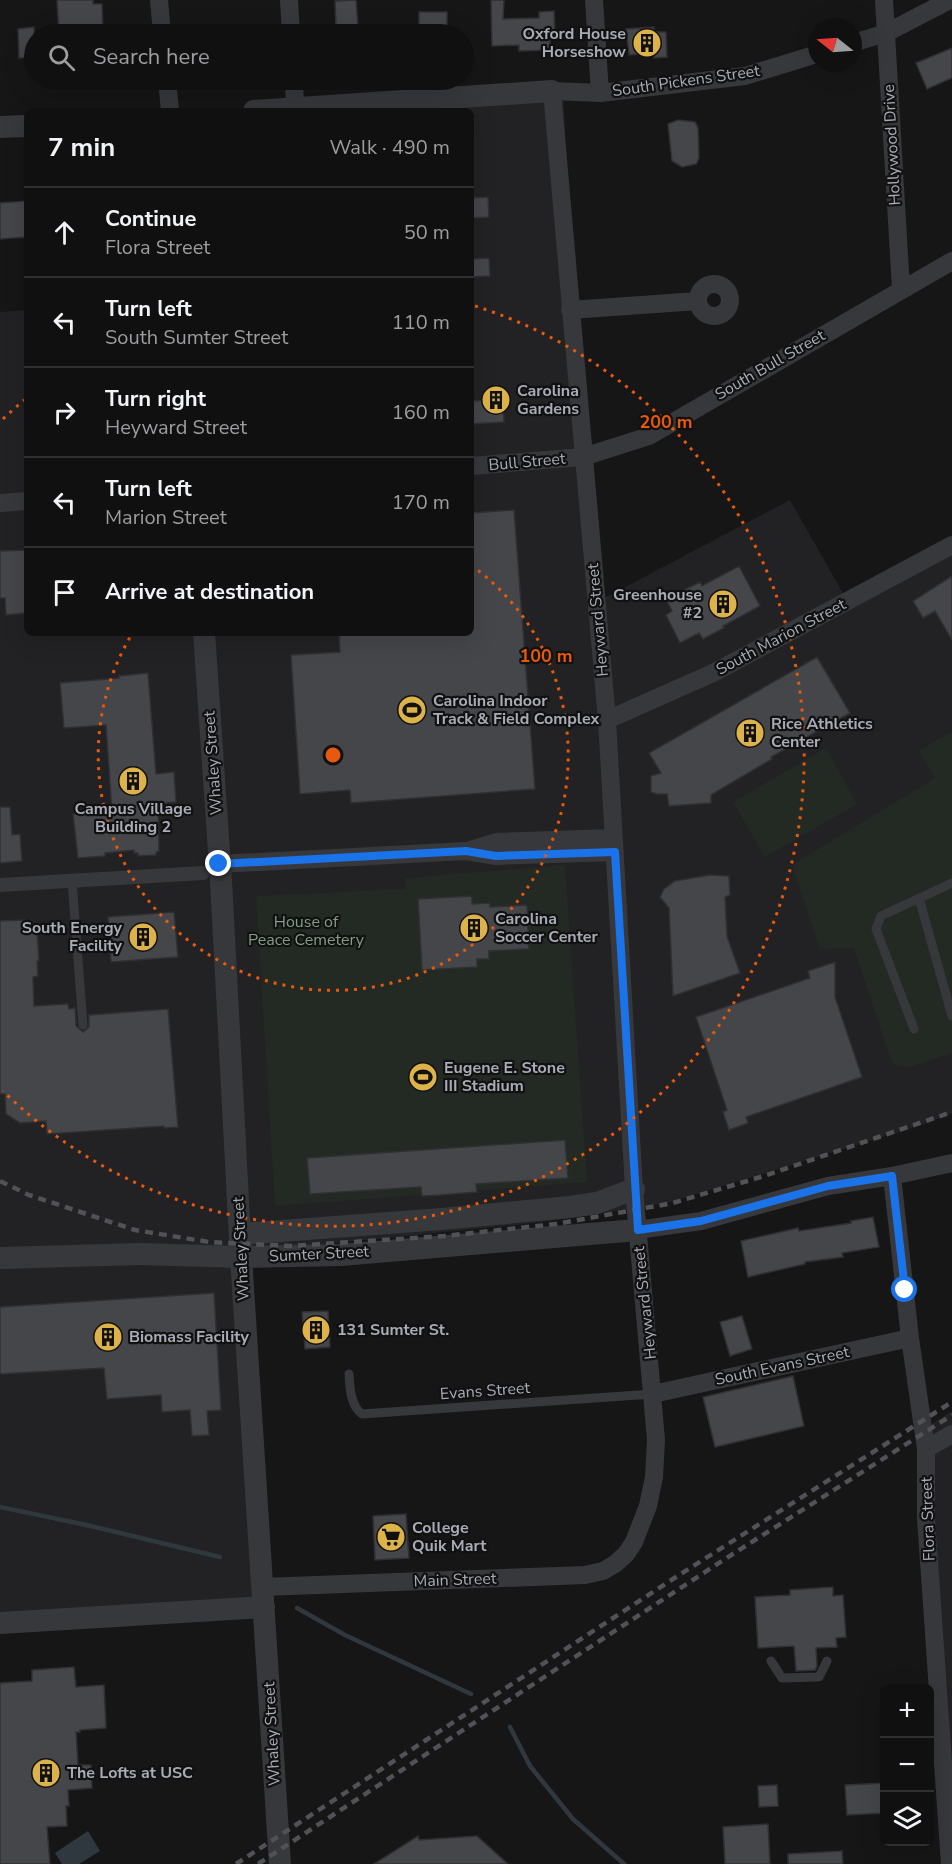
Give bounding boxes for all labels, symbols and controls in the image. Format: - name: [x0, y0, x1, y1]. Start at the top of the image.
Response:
- north arrow: [808, 18, 862, 72]
- place label: Oxford House Horseshow: [522, 23, 626, 63]
- search box: [24, 24, 474, 90]
- building icon: Oxford House Horseshow: [631, 27, 663, 59]
- icon: search: [45, 41, 78, 74]
- text: Search here: [93, 42, 210, 72]
- street label: South Pickens Street: [611, 60, 762, 102]
- street label: Hollywood Drive: [878, 84, 906, 206]
- text: 7 min: [48, 130, 115, 165]
- text: Walk · 490 m: [330, 134, 450, 161]
- text: Continue: [105, 204, 196, 234]
- icon: ahead: [48, 216, 81, 249]
- text: 50 m: [404, 219, 450, 246]
- text: Flora Street: [105, 234, 210, 261]
- text: Turn left: [105, 294, 192, 324]
- icon: left: [48, 306, 81, 339]
- text: 110 m: [392, 309, 450, 336]
- text: South Sumter Street: [105, 324, 288, 351]
- street label: South Bull Street: [711, 324, 829, 405]
- place label: Carolina Gardens: [517, 380, 579, 420]
- text: Turn right: [105, 384, 206, 414]
- building icon: Carolina Gardens: [480, 384, 512, 416]
- icon: right: [48, 396, 81, 429]
- text: 160 m: [392, 399, 450, 426]
- text: 200 m: [639, 410, 693, 434]
- text: Heyward Street: [105, 414, 247, 441]
- street label: Bull Street: [488, 448, 567, 476]
- text: Turn left: [105, 474, 192, 504]
- icon: left: [48, 486, 81, 519]
- text: 170 m: [392, 489, 450, 516]
- text: Marion Street: [105, 504, 227, 531]
- street label: Heyward Street: [582, 562, 614, 678]
- icon: arrive: [48, 576, 81, 609]
- text: Arrive at destination: [105, 577, 314, 607]
- place label: Greenhouse #2: [613, 584, 702, 624]
- building icon: Greenhouse #2: [707, 588, 739, 620]
- street label: South Marion Street: [712, 593, 850, 680]
- text: 100 m: [519, 644, 573, 668]
- place label: Carolina Indoor Track & Field Complex: [433, 690, 600, 730]
- sports icon: Carolina Indoor Track & Field Complex: [396, 694, 428, 726]
- street label: Whaley Street: [198, 710, 228, 816]
- place label: Rice Athletics Center: [771, 713, 873, 753]
- building icon: Rice Athletics Center: [734, 717, 766, 749]
- centre of rings: [323, 745, 343, 765]
- building icon: Campus Village Building 2: [117, 765, 149, 797]
- place label: Campus Village Building 2: [74, 798, 192, 838]
- route end: [205, 850, 231, 876]
- place label: Carolina Soccer Center: [495, 908, 598, 948]
- park label: House of Peace Cemetery: [248, 911, 365, 951]
- building icon: Carolina Soccer Center: [458, 912, 490, 944]
- place label: South Energy Facility: [22, 917, 123, 957]
- building icon: South Energy Facility: [127, 921, 159, 953]
- place label: Eugene E. Stone III Stadium: [444, 1057, 565, 1097]
- sports icon: Eugene E. Stone III Stadium: [407, 1061, 439, 1093]
- street label: Whaley Street: [227, 1196, 255, 1302]
- street label: Sumter Street: [268, 1240, 370, 1268]
- street label: Heyward Street: [628, 1245, 662, 1361]
- route start: [891, 1276, 917, 1302]
- building icon: 131 Sumter St.: [300, 1314, 332, 1346]
- place label: 131 Sumter St.: [337, 1319, 449, 1341]
- building icon: Biomass Facility: [92, 1321, 124, 1353]
- place label: Biomass Facility: [129, 1326, 250, 1348]
- street label: South Evans Street: [713, 1341, 852, 1391]
- street label: Evans Street: [439, 1377, 531, 1405]
- street label: Flora Street: [916, 1476, 940, 1561]
- place label: College Quik Mart: [412, 1517, 487, 1557]
- supermarket icon: College Quik Mart: [375, 1521, 407, 1553]
- street label: Main Street: [413, 1568, 497, 1592]
- street label: Whaley Street: [258, 1681, 286, 1787]
- map controls: [880, 1684, 934, 1846]
- button: +: [880, 1684, 934, 1738]
- button: −: [880, 1738, 934, 1792]
- building icon: The Lofts at USC: [30, 1757, 62, 1789]
- place label: The Lofts at USC: [67, 1762, 193, 1784]
- button: layers: [880, 1792, 934, 1846]

